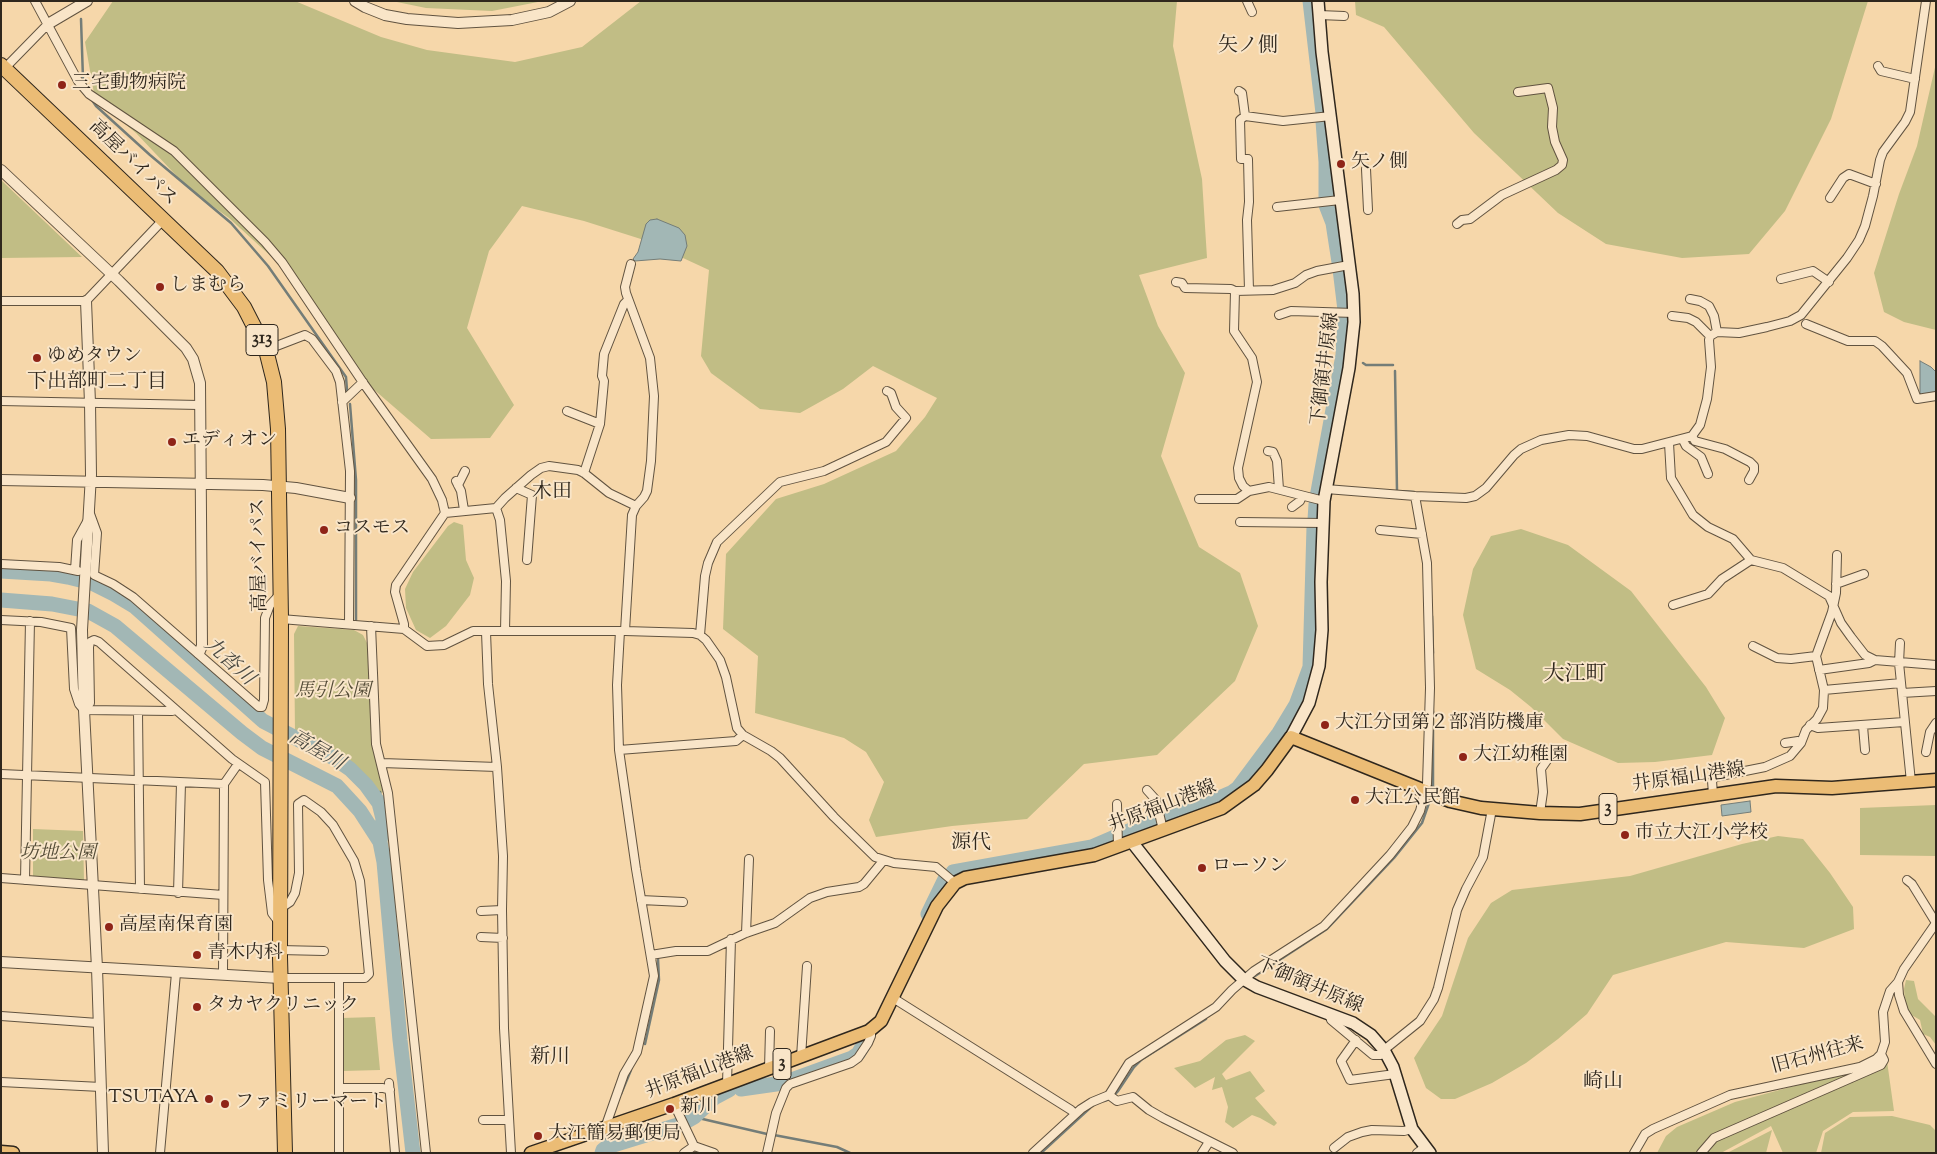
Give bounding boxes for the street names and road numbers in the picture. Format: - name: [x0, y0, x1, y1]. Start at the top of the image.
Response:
- street label: 高屋バイパス: [83, 116, 181, 212]
- street label: 下御領井原線: [1309, 311, 1345, 427]
- road number: 313: [246, 324, 278, 356]
- street label: 高屋バイパス: [249, 498, 273, 612]
- street label: 井原福山港線: [1631, 760, 1747, 798]
- street label: 井原福山港線: [1106, 777, 1220, 839]
- road number: 3: [1599, 794, 1617, 824]
- street label: 下御領井原線: [1252, 954, 1366, 1020]
- street label: 旧石州往来: [1769, 1034, 1867, 1080]
- street label: 井原福山港線: [643, 1043, 757, 1105]
- road number: 3: [773, 1048, 791, 1080]

